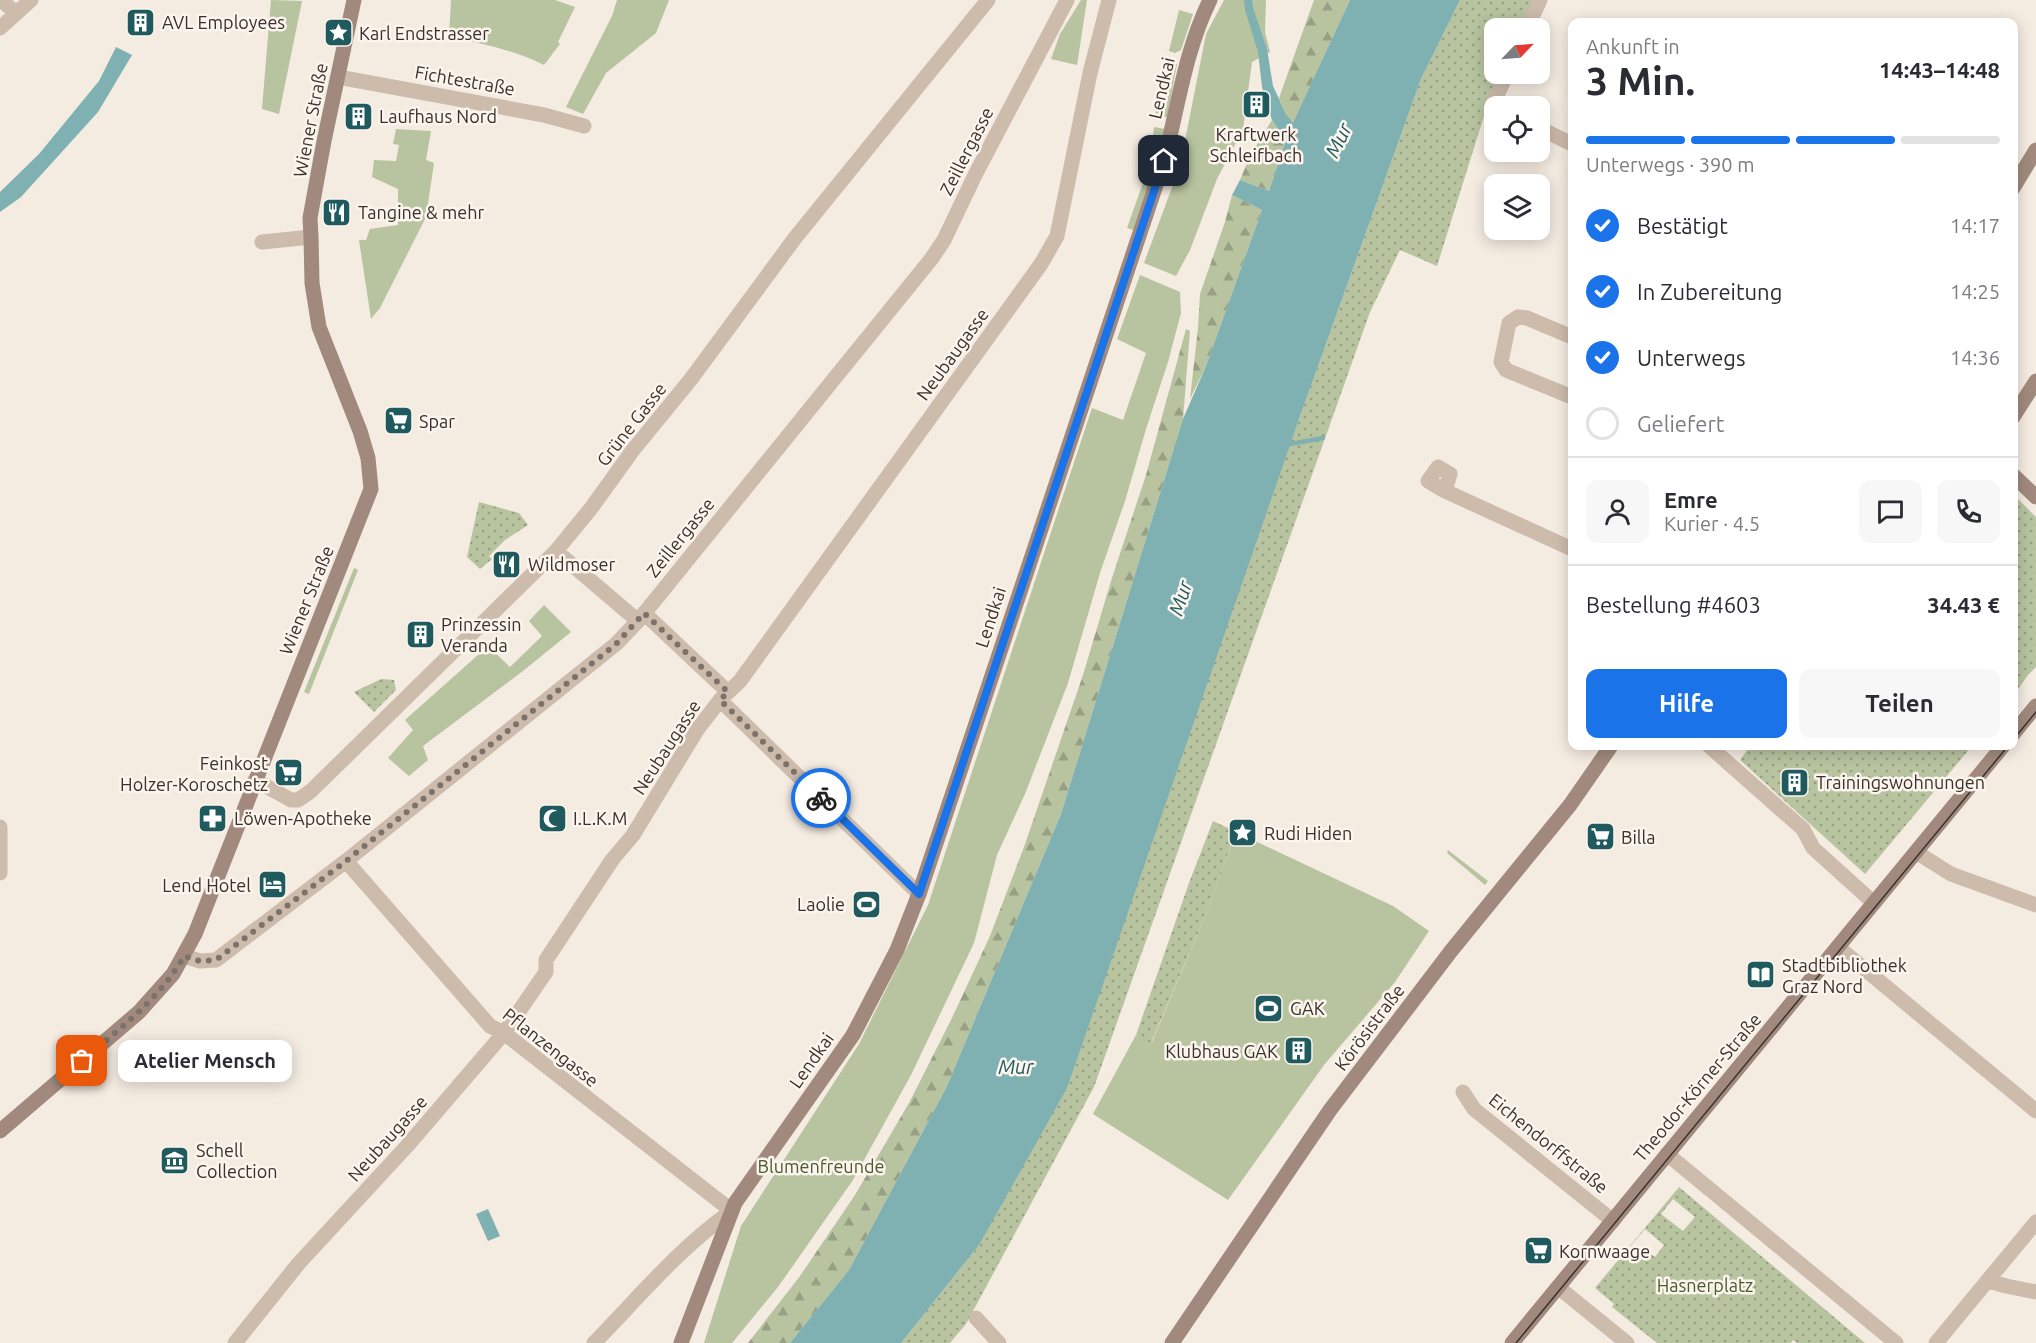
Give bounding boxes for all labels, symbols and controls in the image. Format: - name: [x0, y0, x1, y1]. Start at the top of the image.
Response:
- building icon: AVL Employees: [125, 6, 157, 38]
- place label: AVL Employees: [162, 12, 285, 32]
- place icon: Karl Endstrasser: [322, 17, 354, 49]
- north arrow: [1484, 18, 1550, 84]
- map controls: [1484, 18, 1550, 240]
- place label: Karl Endstrasser: [359, 23, 489, 43]
- text: Ankunft in: [1586, 35, 1680, 58]
- street label: Lendkai: [1144, 55, 1178, 121]
- text: 14:43–14:48: [1879, 57, 2000, 82]
- text: 3 Min.: [1586, 59, 1695, 102]
- street label: Wiener Straße: [289, 61, 331, 179]
- street label: Fichtestraße: [413, 61, 517, 99]
- building icon: Kraftwerk Schleifbach: [1240, 89, 1272, 121]
- button: locate: [1484, 96, 1550, 162]
- building icon: Laufhaus Nord: [342, 100, 374, 132]
- street label: Zeillergasse: [935, 104, 997, 198]
- place label: Laufhaus Nord: [379, 106, 497, 126]
- water label: Mur: [1320, 118, 1357, 161]
- place label: Kraftwerk Schleifbach: [1210, 124, 1302, 165]
- pin: [1138, 135, 1189, 186]
- icon: home: [1147, 144, 1180, 177]
- text: Unterwegs · 390 m: [1586, 153, 1754, 176]
- button: layers: [1484, 174, 1550, 240]
- restaurant icon: Tangine & mehr: [321, 196, 353, 228]
- place label: Tangine & mehr: [358, 202, 485, 222]
- icon: check: [1586, 209, 1619, 242]
- text: Bestätigt: [1637, 213, 1728, 238]
- text: 14:17: [1950, 214, 2000, 237]
- icon: check: [1586, 275, 1619, 308]
- text: In Zubereitung: [1637, 279, 1782, 304]
- text: 14:25: [1950, 280, 2000, 303]
- street label: Neubaugasse: [912, 304, 992, 404]
- icon: check: [1586, 341, 1619, 374]
- text: Unterwegs: [1637, 345, 1746, 370]
- text: 14:36: [1950, 346, 2000, 369]
- street label: Grüne Gasse: [592, 378, 670, 470]
- supermarket icon: Spar: [382, 405, 414, 437]
- place label: Spar: [419, 411, 455, 431]
- text: Geliefert: [1637, 411, 1724, 436]
- button: person: [1586, 480, 1649, 543]
- button: chat: [1859, 480, 1922, 543]
- button: phone: [1937, 480, 2000, 543]
- text: Emre: [1664, 487, 1718, 512]
- street label: Zeillergasse: [642, 493, 718, 581]
- text: Kurier · 4.5: [1664, 512, 1760, 535]
- street label: Wiener Straße: [275, 543, 337, 657]
- restaurant icon: Wildmoser: [491, 548, 523, 580]
- place label: Wildmoser: [528, 554, 615, 574]
- water label: Mur: [1164, 576, 1197, 618]
- street label: Lendkai: [971, 584, 1009, 650]
- text: Bestellung #4603: [1586, 592, 1761, 617]
- text: 34.43 €: [1927, 592, 2000, 617]
- place label: Prinzessin Veranda: [441, 614, 522, 655]
- building icon: Prinzessin Veranda: [404, 618, 436, 650]
- button: Hilfe: [1586, 669, 1787, 738]
- button: Teilen: [1799, 669, 2000, 738]
- street label: Neubaugasse: [628, 696, 704, 798]
- place label: Feinkost Holzer-Koroschetz: [120, 753, 268, 794]
- supermarket icon: Feinkost Holzer-Koroschetz: [273, 757, 305, 789]
- building icon: Trainingswohnungen: [1779, 766, 1811, 798]
- courier: [791, 768, 851, 828]
- place label: Trainingswohnungen: [1816, 772, 1985, 792]
- icon: bike: [805, 782, 838, 815]
- pharmacy icon: Löwen-Apotheke: [197, 802, 229, 834]
- mosque icon: I.L.K.M: [536, 802, 568, 834]
- place label: Löwen-Apotheke: [234, 808, 372, 828]
- place label: I.L.K.M: [573, 808, 627, 828]
- place icon: Rudi Hiden: [1227, 817, 1259, 849]
- supermarket icon: Billa: [1584, 821, 1616, 853]
- place label: Rudi Hiden: [1264, 823, 1352, 843]
- place label: Billa: [1621, 827, 1656, 847]
- hotel icon: Lend Hotel: [256, 869, 288, 901]
- place label: Lend Hotel: [162, 875, 251, 895]
- sports icon: Laolie: [850, 888, 882, 920]
- place label: Laolie: [797, 894, 845, 914]
- place label: Stadtbibliothek Graz Nord: [1782, 955, 1907, 996]
- library icon: Stadtbibliothek Graz Nord: [1745, 959, 1777, 991]
- street label: Körösistraße: [1330, 980, 1408, 1074]
- sports icon: GAK: [1253, 992, 1285, 1024]
- place label: GAK: [1290, 998, 1325, 1018]
- street label: Pflanzengasse: [499, 1004, 603, 1090]
- street label: Theodor-Körner-Straße: [1629, 1009, 1765, 1165]
- street label: Lendkai: [785, 1029, 837, 1091]
- pin: [56, 1035, 107, 1086]
- building icon: Klubhaus GAK: [1283, 1035, 1315, 1067]
- callout: Atelier Mensch: [118, 1040, 292, 1082]
- place label: Klubhaus GAK: [1165, 1041, 1278, 1061]
- icon: bag: [65, 1044, 98, 1077]
- text: Atelier Mensch: [134, 1049, 276, 1072]
- water label: Mur: [998, 1055, 1035, 1078]
- street label: Eichendorffstraße: [1486, 1089, 1612, 1197]
- street label: Neubaugasse: [343, 1091, 431, 1185]
- place label: Schell Collection: [196, 1140, 278, 1181]
- museum icon: Schell Collection: [159, 1144, 191, 1176]
- park label: Blumenfreunde: [758, 1156, 884, 1176]
- supermarket icon: Kornwaage: [1522, 1235, 1554, 1267]
- place label: Kornwaage: [1559, 1241, 1650, 1261]
- park label: Hasnerplatz: [1657, 1275, 1753, 1295]

